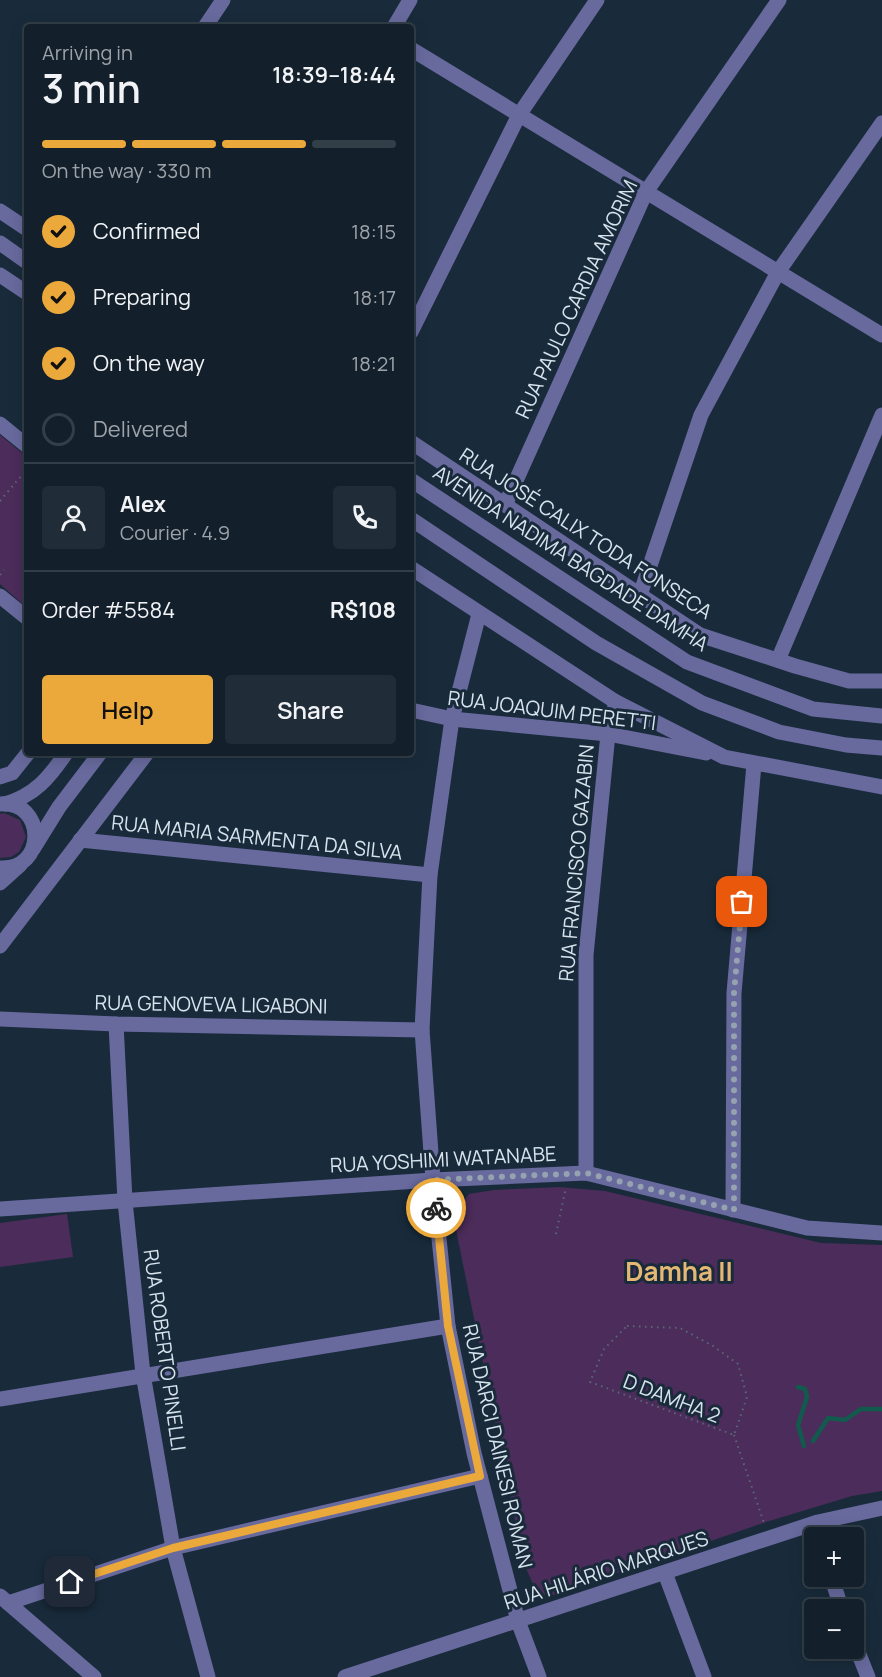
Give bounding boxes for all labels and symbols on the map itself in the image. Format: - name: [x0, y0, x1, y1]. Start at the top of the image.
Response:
- street label: RUA PAULO CARDIA AMORIM: [509, 175, 643, 423]
- street label: RUA JOSÉ CALIX TODA FONSECA: [455, 441, 718, 625]
- street label: AVENIDA NADIMA BAGDADE DAMHA: [428, 459, 714, 657]
- street label: RUA JOAQUIM PERETTI: [446, 684, 658, 736]
- street label: RUA FRANCISCO GAZABIN: [552, 743, 600, 983]
- street label: RUA MARIA SARMENTA DA SILVA: [110, 808, 404, 866]
- pin: [716, 876, 767, 927]
- street label: RUA GENOVEVA LIGABONI: [94, 988, 328, 1020]
- street label: RUA YOSHIMI WATANABE: [329, 1140, 557, 1178]
- courier: [406, 1178, 466, 1238]
- street label: RUA ROBERTO PINELLI: [137, 1247, 193, 1453]
- district label: Damha II: [625, 1253, 733, 1289]
- street label: RUA DARCI DAINESI ROMAN: [457, 1321, 539, 1571]
- street label: D DAMHA 2: [620, 1367, 724, 1429]
- street label: RUA HILÁRIO MARQUES: [500, 1524, 712, 1616]
- pin: [44, 1556, 95, 1607]

